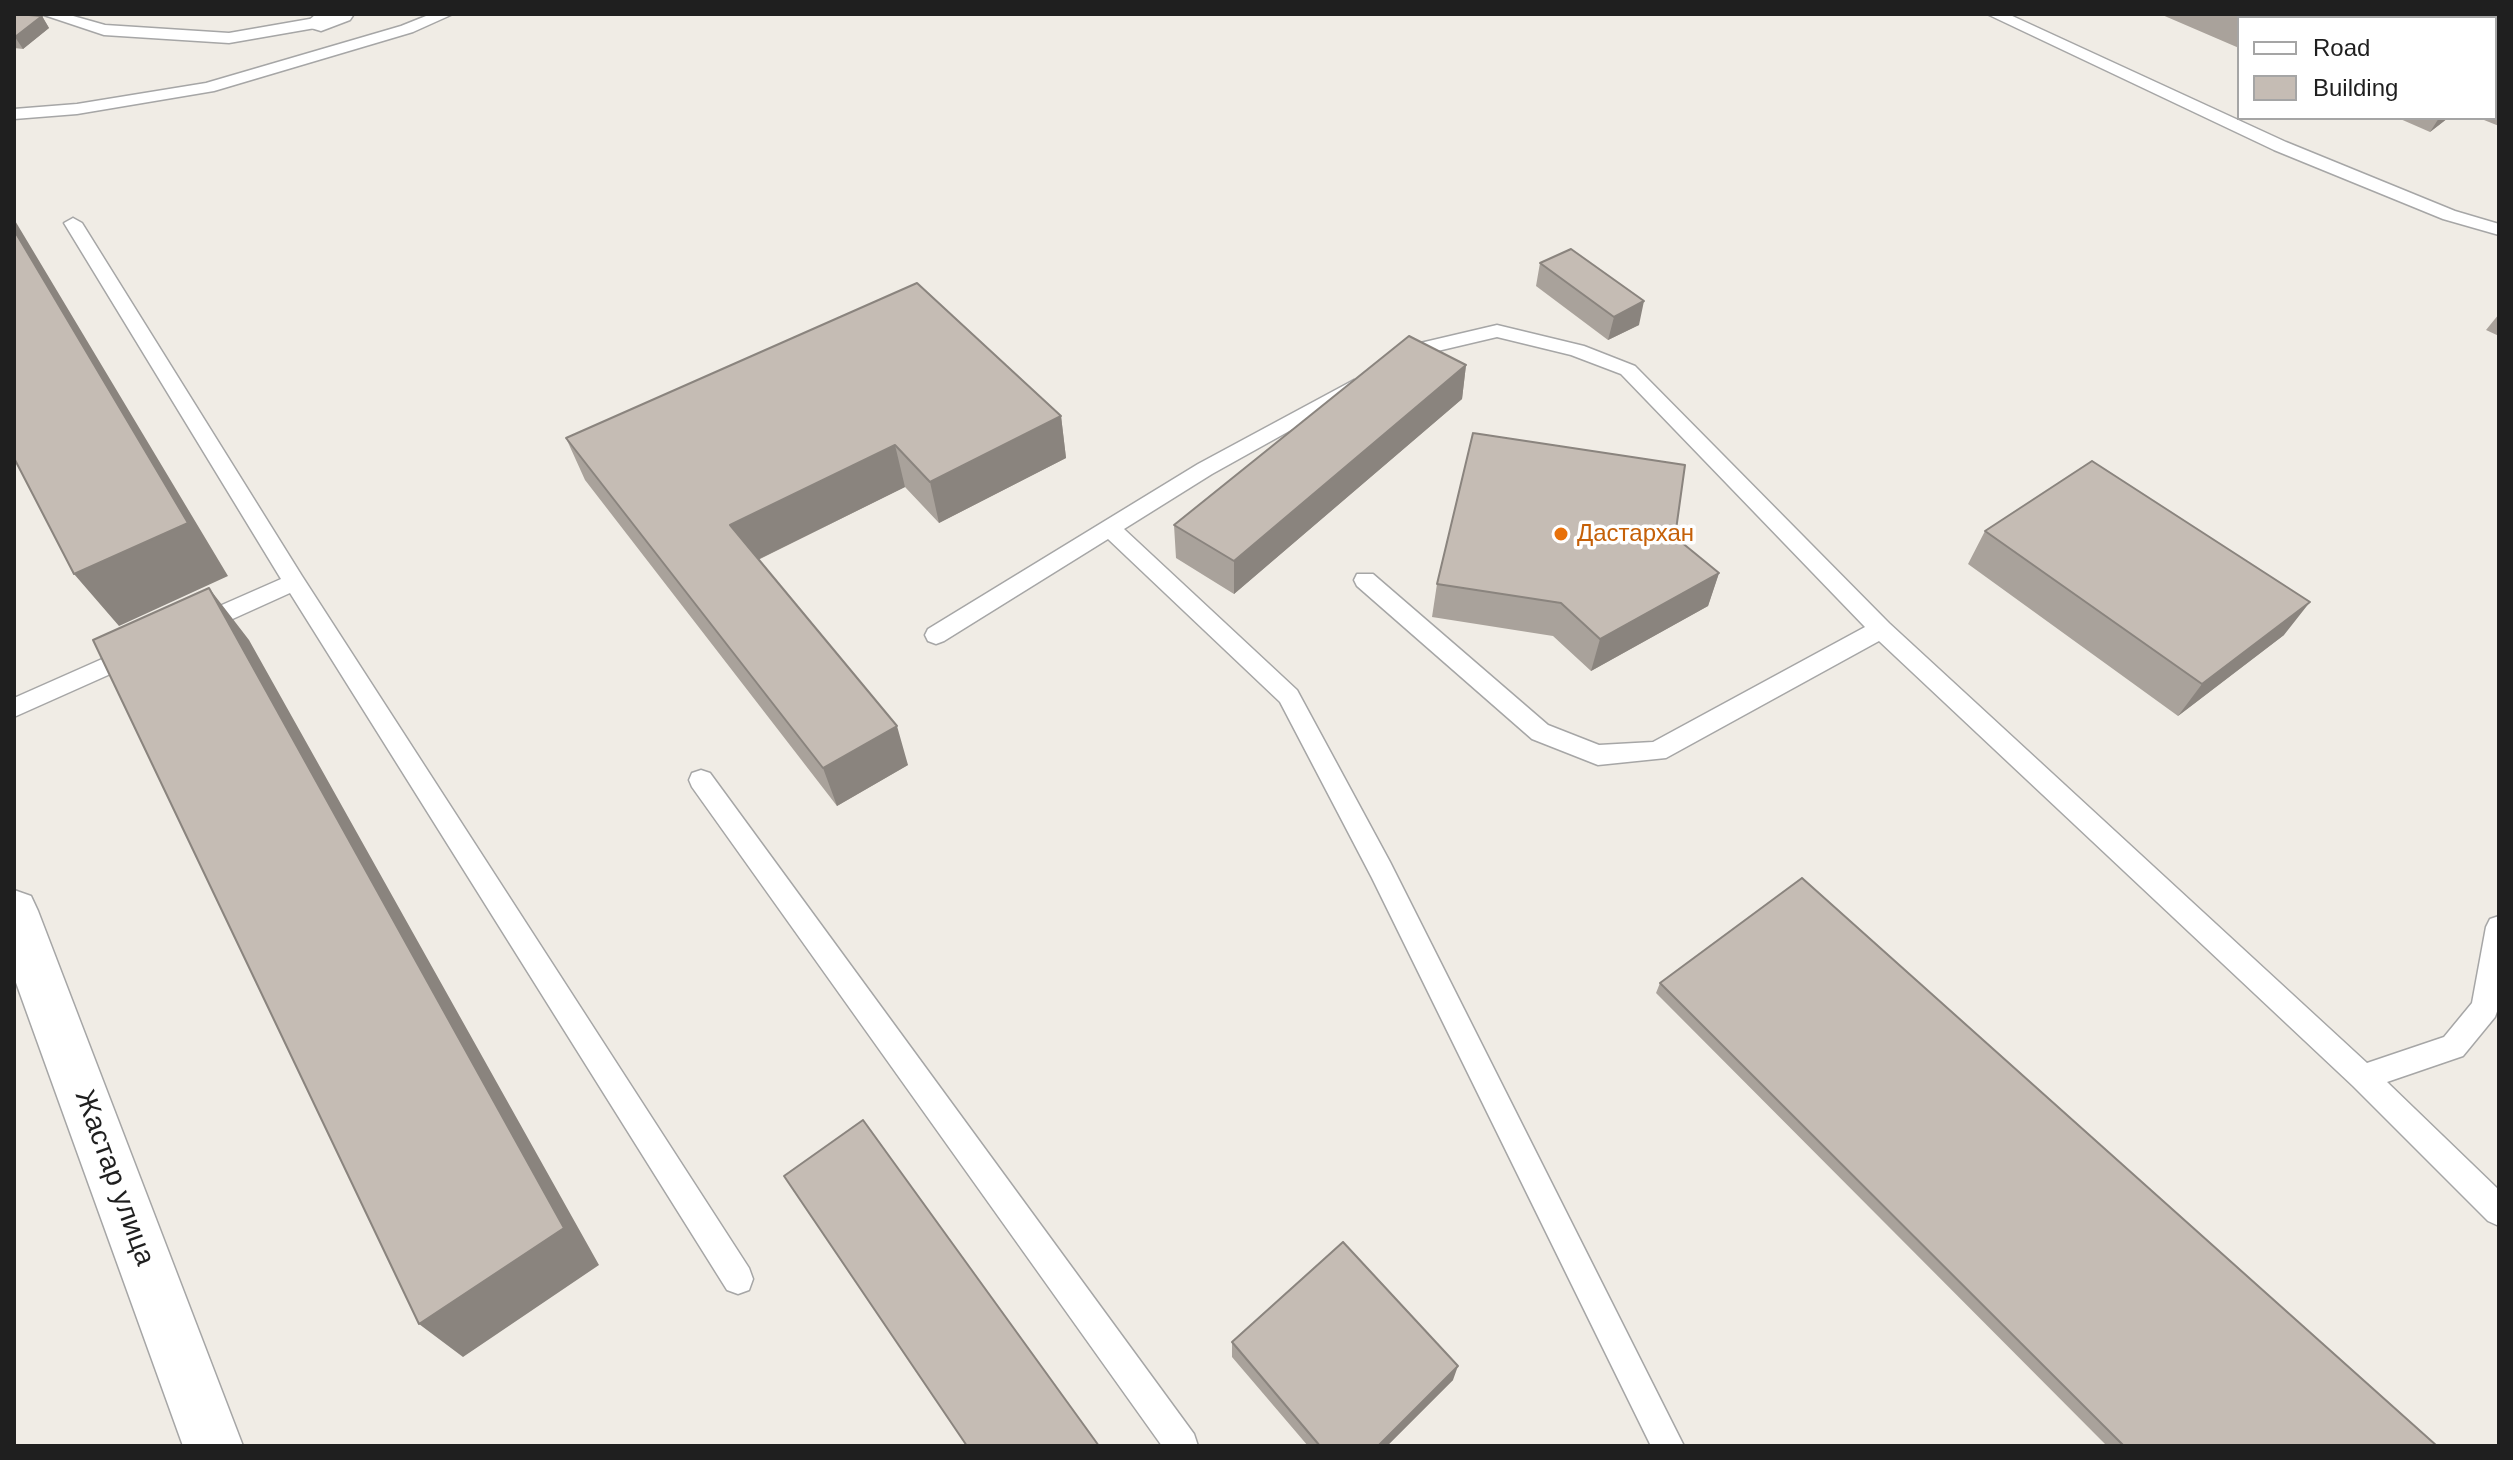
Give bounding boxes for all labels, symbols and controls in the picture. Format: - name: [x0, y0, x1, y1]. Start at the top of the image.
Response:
- legend: [2237, 16, 2497, 120]
- text: Road: [2313, 34, 2370, 61]
- text: Building: [2313, 74, 2398, 101]
- place label: Дастархан: [1577, 520, 1694, 548]
- marker: Дастархан: [1552, 525, 1570, 543]
- street label: Жастар улица: [67, 1086, 161, 1270]

